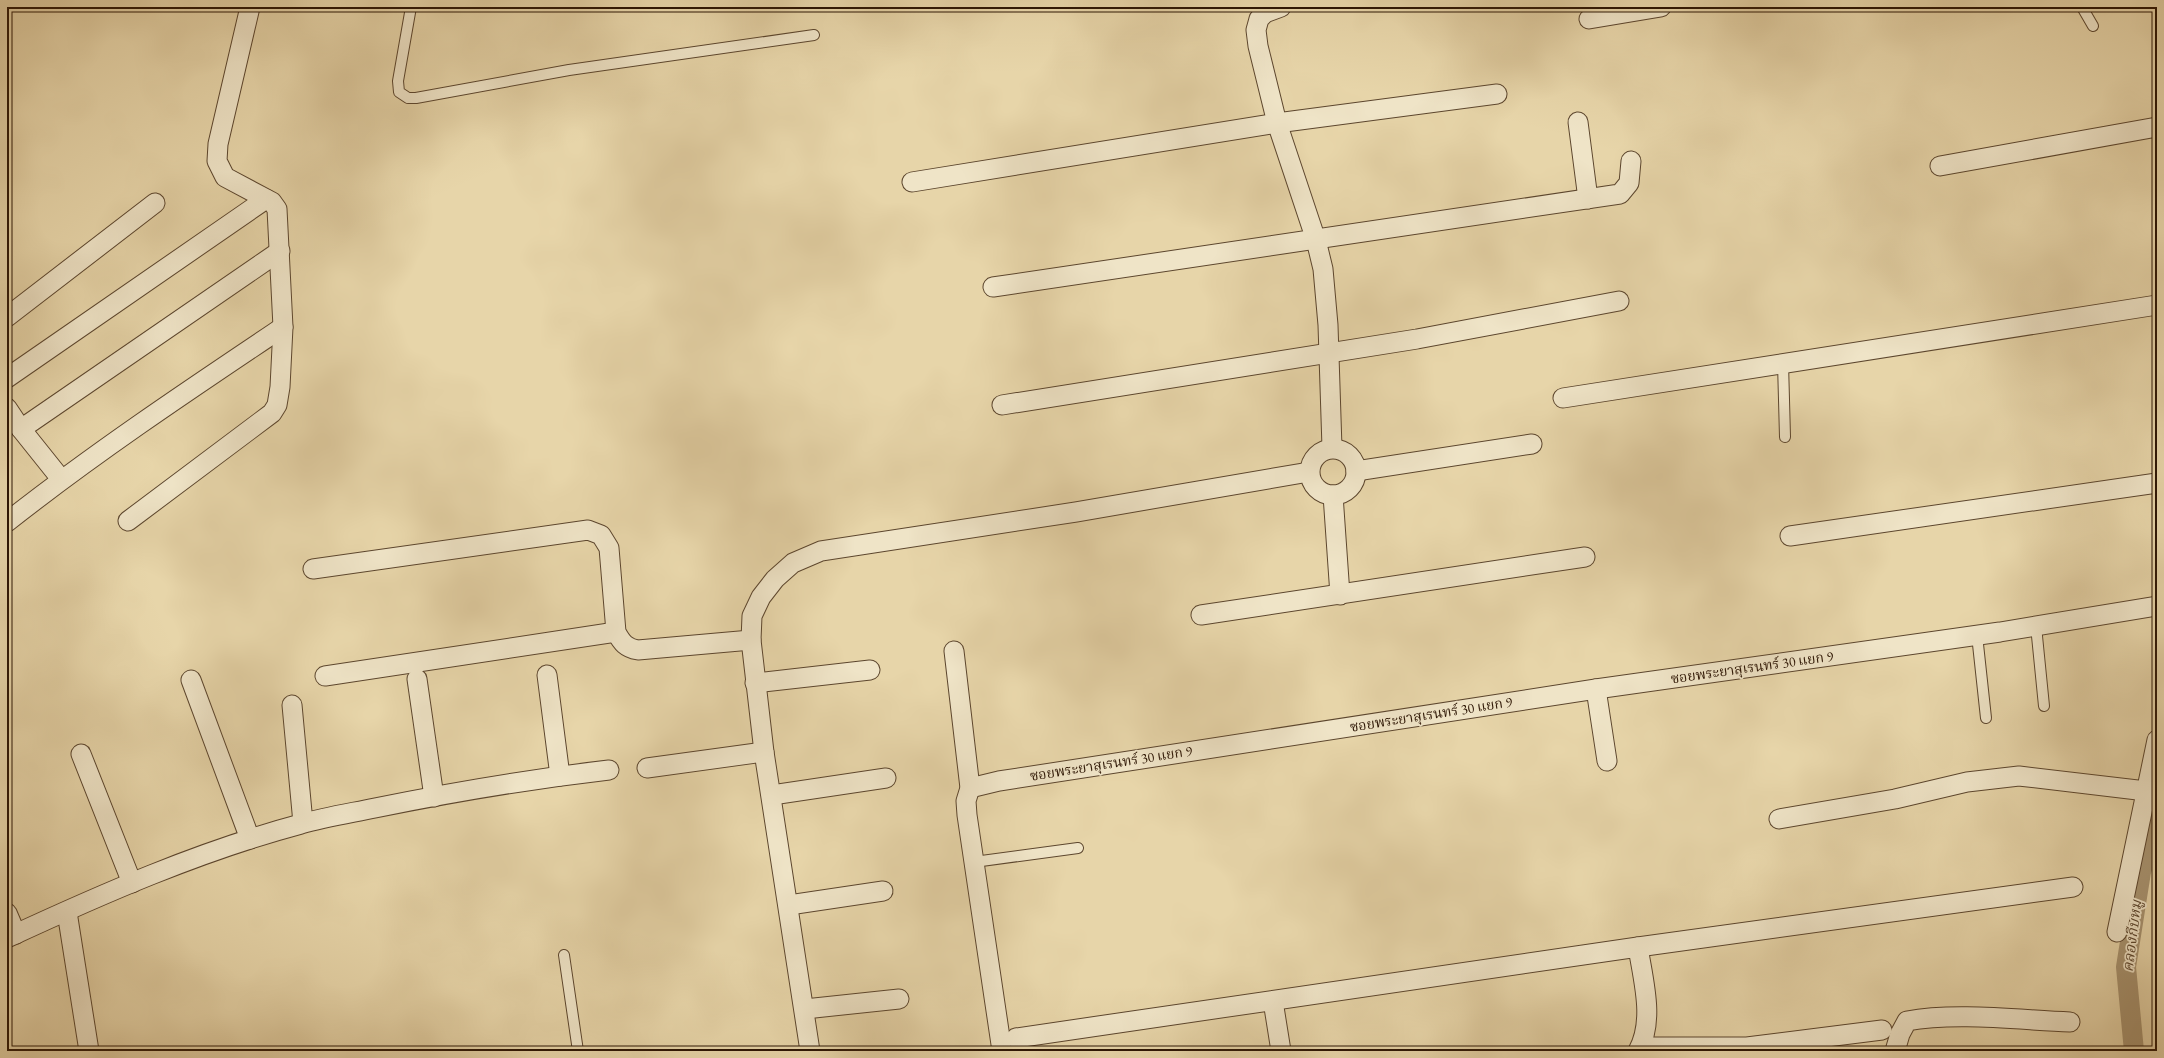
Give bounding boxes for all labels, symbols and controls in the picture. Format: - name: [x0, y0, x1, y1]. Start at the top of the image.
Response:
- street label: ซอยพระยาสุเรนทร์ 30 แยก 9: [1669, 647, 1835, 687]
- street label: ซอยพระยาสุเรนทร์ 30 แยก 9: [1348, 692, 1514, 736]
- street label: ซอยพระยาสุเรนทร์ 30 แยก 9: [1028, 741, 1194, 785]
- water label: คลองกีบหมู: [2118, 898, 2146, 973]

